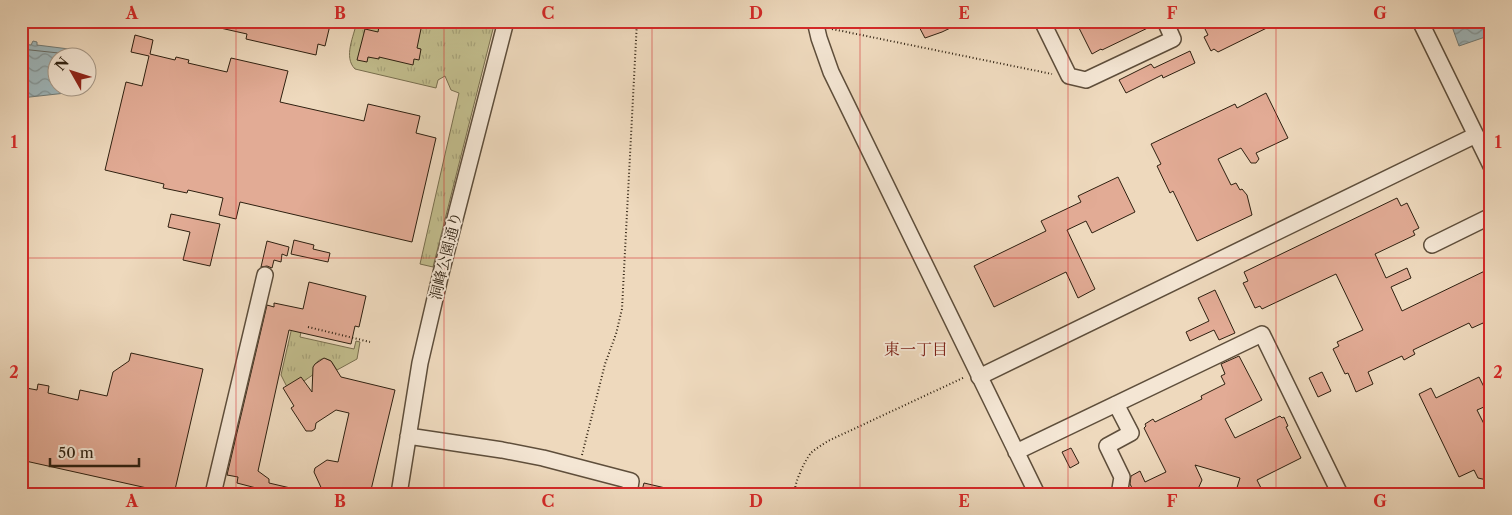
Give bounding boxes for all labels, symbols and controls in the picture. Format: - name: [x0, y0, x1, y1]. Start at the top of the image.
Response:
- text: A: [125, 3, 139, 23]
- text: B: [334, 3, 346, 23]
- text: C: [542, 3, 554, 23]
- text: D: [749, 3, 763, 23]
- text: E: [958, 3, 970, 23]
- text: F: [1167, 3, 1178, 23]
- text: G: [1373, 3, 1387, 23]
- north arrow: [48, 48, 98, 98]
- text: N: [51, 53, 73, 74]
- text: 1: [10, 132, 18, 152]
- text: 1: [1494, 132, 1502, 152]
- street label: 洞峰公園通り: [425, 210, 466, 302]
- district label: 東一丁目: [884, 339, 948, 359]
- text: 2: [9, 362, 19, 382]
- text: 2: [1493, 362, 1503, 382]
- scale bar: [50, 435, 139, 467]
- text: 50 m: [58, 443, 94, 462]
- text: A: [125, 491, 139, 511]
- text: B: [334, 491, 346, 511]
- text: C: [542, 491, 554, 511]
- text: D: [749, 491, 763, 511]
- text: E: [958, 491, 970, 511]
- text: F: [1167, 491, 1178, 511]
- text: G: [1373, 491, 1387, 511]

